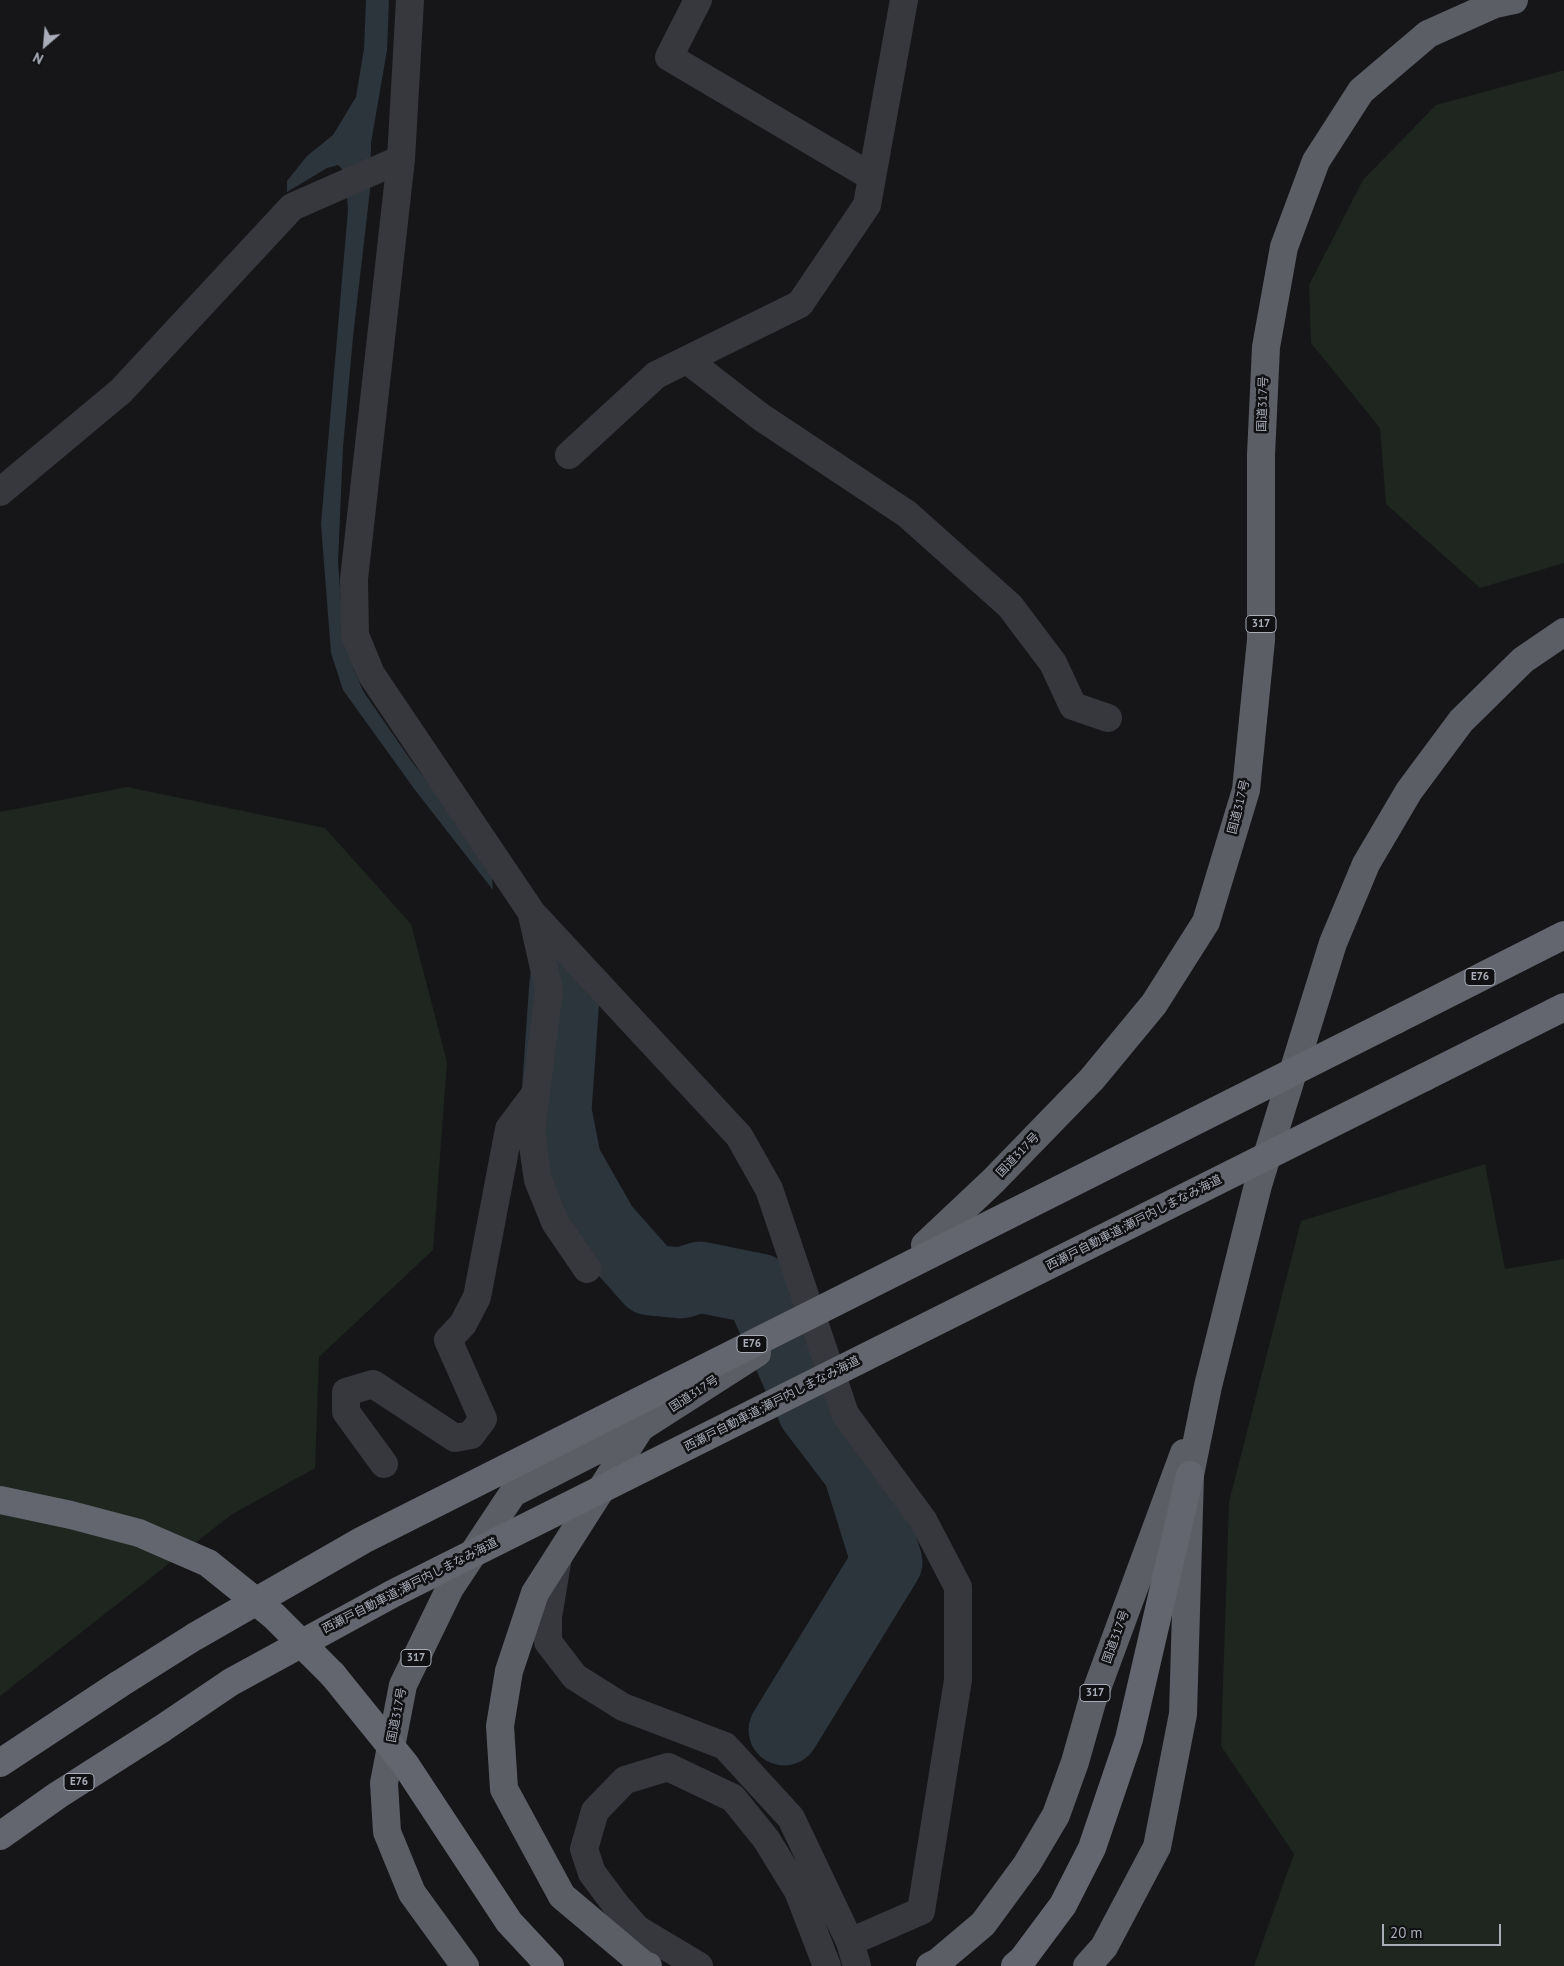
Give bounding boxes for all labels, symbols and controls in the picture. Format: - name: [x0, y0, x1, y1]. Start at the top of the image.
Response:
- north arrow: [20, 20, 70, 70]
- text: N: [30, 48, 46, 68]
- street label: 国道317号: [1255, 376, 1271, 432]
- road number: 317: [1246, 616, 1276, 632]
- street label: 国道317号: [1225, 778, 1253, 836]
- road number: E76: [1465, 969, 1495, 986]
- street label: 国道317号: [994, 1130, 1042, 1180]
- street label: 西瀬戸自動車道;瀬戸内しまなみ海道: [1044, 1172, 1224, 1274]
- road number: E76: [737, 1336, 767, 1352]
- street label: 西瀬戸自動車道;瀬戸内しまなみ海道: [682, 1353, 862, 1455]
- street label: 国道317号: [667, 1373, 721, 1415]
- street label: 西瀬戸自動車道;瀬戸内しまなみ海道: [320, 1535, 500, 1637]
- street label: 国道317号: [1100, 1608, 1132, 1666]
- road number: 317: [401, 1650, 431, 1666]
- road number: 317: [1080, 1685, 1110, 1702]
- street label: 国道317号: [385, 1686, 409, 1744]
- road number: E76: [64, 1774, 94, 1790]
- scale bar: [1384, 1914, 1503, 1946]
- text: 20 m: [1390, 1923, 1423, 1942]

